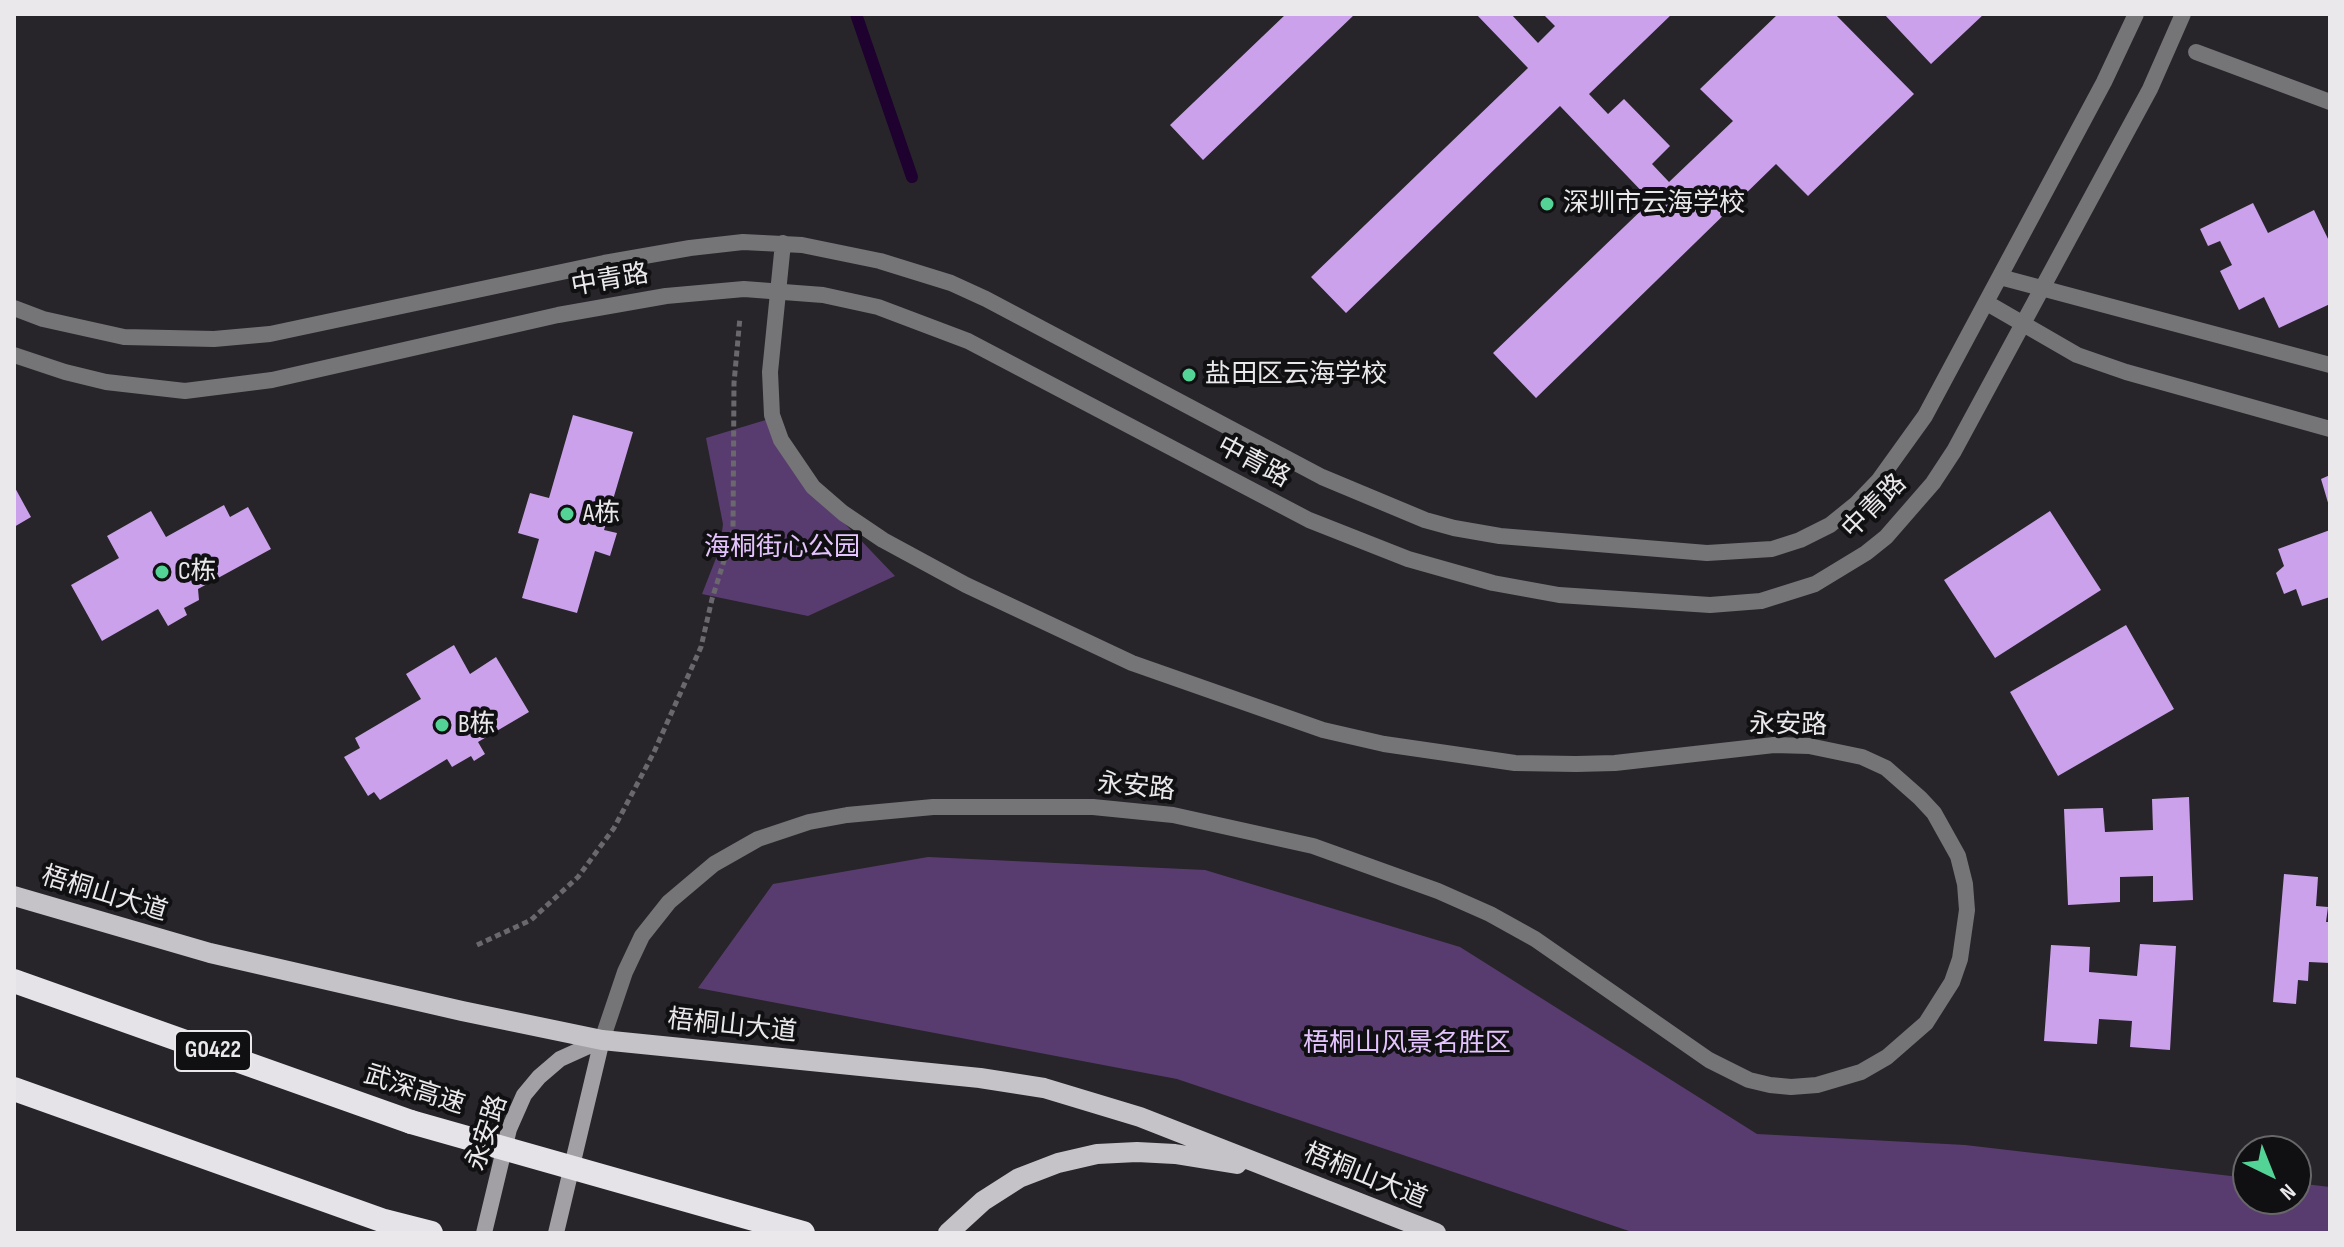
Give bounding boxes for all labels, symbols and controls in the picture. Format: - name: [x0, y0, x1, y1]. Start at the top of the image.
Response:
- place label: 深圳市云海学校: [1563, 188, 1745, 220]
- marker: 深圳市云海学校: [1538, 195, 1556, 213]
- street label: 中青路: [569, 259, 651, 303]
- place label: 盐田区云海学校: [1205, 359, 1387, 391]
- marker: 盐田区云海学校: [1180, 366, 1198, 384]
- street label: 中青路: [1211, 431, 1295, 495]
- street label: 中青路: [1836, 468, 1914, 546]
- place label: A栋: [583, 498, 620, 530]
- marker: A栋: [558, 505, 576, 523]
- park label: 海桐街心公园: [704, 532, 860, 564]
- place label: C栋: [178, 556, 217, 588]
- marker: C栋: [153, 563, 171, 581]
- place label: B栋: [458, 709, 496, 741]
- street label: 永安路: [1749, 710, 1827, 742]
- marker: B栋: [433, 716, 451, 734]
- street label: 永安路: [1096, 768, 1176, 808]
- street label: 梧桐山大道: [37, 861, 171, 929]
- street label: 梧桐山大道: [666, 1005, 798, 1049]
- park label: 梧桐山风景名胜区: [1303, 1028, 1511, 1060]
- road number: G0422: [175, 1031, 251, 1071]
- street label: 武深高速: [360, 1060, 468, 1122]
- street label: 永安路: [461, 1091, 515, 1175]
- north arrow: [2232, 1135, 2312, 1215]
- street label: 梧桐山大道: [1299, 1138, 1431, 1216]
- text: N: [2274, 1178, 2301, 1205]

